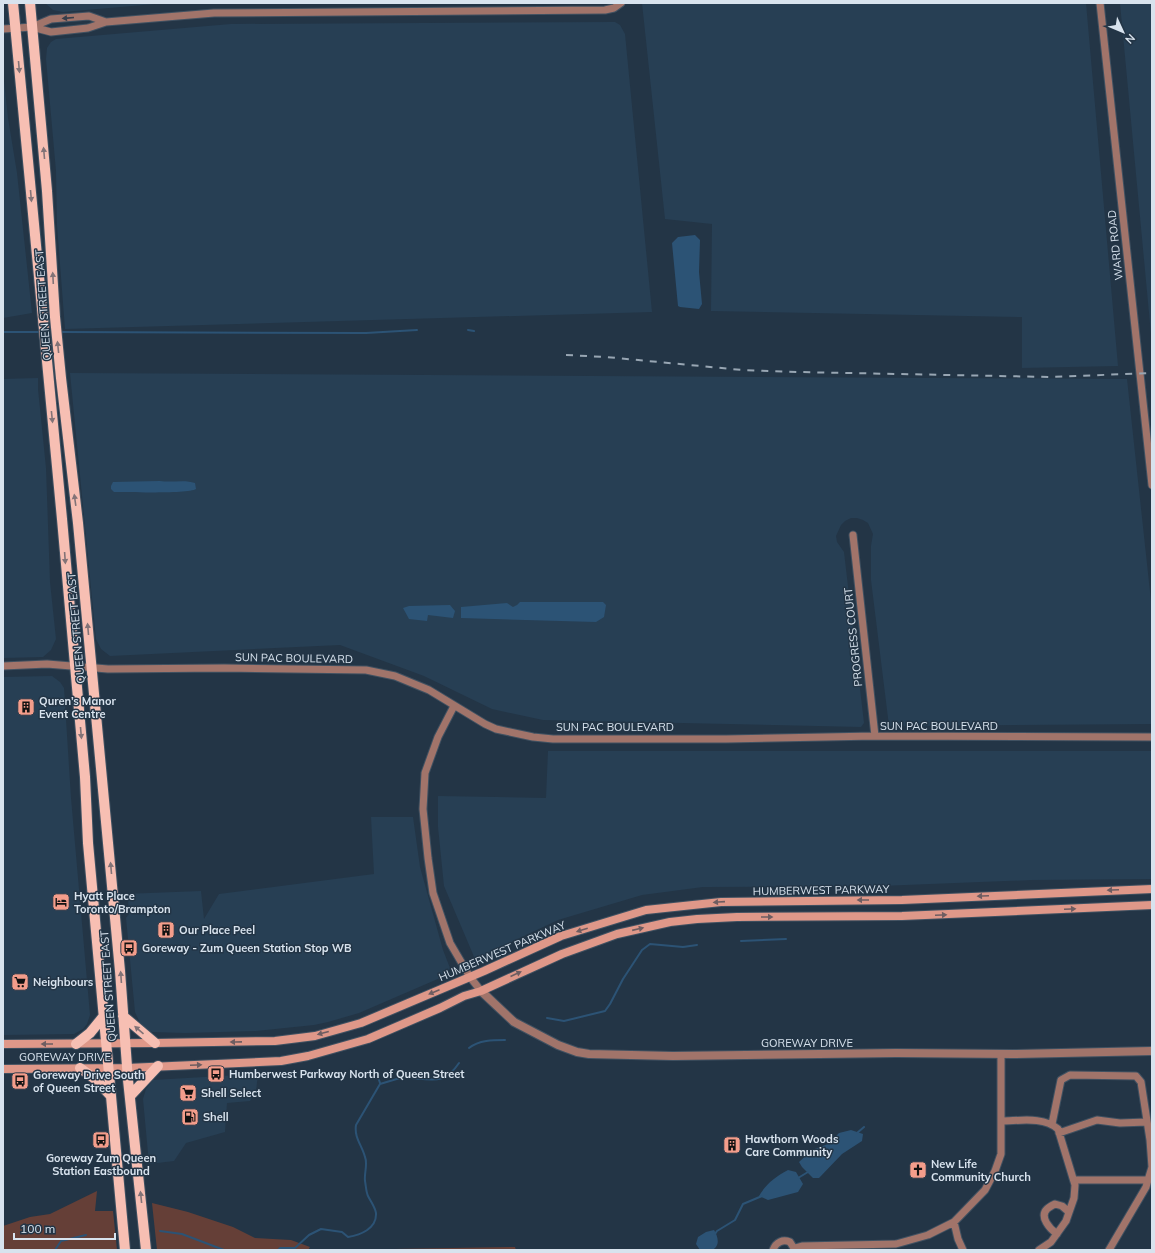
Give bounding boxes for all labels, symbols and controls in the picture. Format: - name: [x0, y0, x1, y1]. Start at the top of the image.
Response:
- north arrow: [1103, 12, 1143, 52]
- one-way arrow: [62, 14, 75, 21]
- text: N: [1122, 31, 1138, 47]
- one-way arrow: [15, 61, 22, 73]
- one-way arrow: [41, 147, 47, 159]
- one-way arrow: [27, 190, 34, 202]
- street label: WARD ROAD: [1104, 209, 1126, 281]
- street label: QUEEN STREET EAST: [32, 249, 54, 361]
- one-way arrow: [49, 272, 56, 284]
- one-way arrow: [54, 341, 61, 353]
- one-way arrow: [49, 411, 55, 423]
- one-way arrow: [72, 494, 78, 506]
- one-way arrow: [62, 552, 69, 564]
- street label: QUEEN STREET EAST: [64, 572, 88, 684]
- street label: PROGRESS COURT: [841, 586, 865, 687]
- one-way arrow: [85, 623, 92, 635]
- street label: SUN PAC BOULEVARD: [235, 650, 353, 666]
- place label: Quren’s Manor Event Centre: [39, 694, 116, 721]
- building icon: Quren’s Manor Event Centre: [16, 697, 36, 717]
- street label: SUN PAC BOULEVARD: [880, 719, 998, 733]
- street label: SUN PAC BOULEVARD: [556, 720, 674, 734]
- one-way arrow: [78, 727, 84, 739]
- one-way arrow: [107, 862, 114, 875]
- street label: HUMBERWEST PARKWAY: [753, 882, 890, 898]
- one-way arrow: [1107, 887, 1119, 894]
- place label: Hyatt Place Toronto/Brampton: [74, 889, 171, 916]
- hotel icon: Hyatt Place Toronto/Brampton: [51, 892, 71, 912]
- one-way arrow: [976, 893, 989, 899]
- one-way arrow: [856, 897, 869, 903]
- one-way arrow: [713, 899, 725, 906]
- one-way arrow: [1064, 905, 1076, 912]
- one-way arrow: [935, 911, 947, 918]
- one-way arrow: [761, 914, 774, 920]
- street label: HUMBERWEST PARKWAY: [436, 918, 568, 984]
- building icon: Our Place Peel: [156, 920, 176, 940]
- place label: Our Place Peel: [179, 923, 255, 937]
- one-way arrow: [632, 926, 644, 932]
- one-way arrow: [576, 927, 588, 933]
- street label: QUEEN STREET EAST: [97, 930, 119, 1042]
- bus stop icon: Goreway - Zum Queen Station Stop WB: [119, 938, 139, 958]
- place label: Goreway - Zum Queen Station Stop WB: [142, 941, 352, 955]
- one-way arrow: [117, 971, 124, 983]
- one-way arrow: [511, 971, 522, 977]
- supermarket icon: Neighbours: [10, 972, 30, 992]
- place label: Neighbours: [33, 975, 94, 989]
- one-way arrow: [428, 989, 440, 995]
- one-way arrow: [134, 1026, 143, 1035]
- one-way arrow: [317, 1031, 330, 1037]
- street label: GOREWAY DRIVE: [761, 1036, 853, 1050]
- one-way arrow: [229, 1039, 242, 1045]
- one-way arrow: [40, 1041, 53, 1047]
- street label: GOREWAY DRIVE: [19, 1050, 111, 1064]
- one-way arrow: [190, 1061, 202, 1068]
- bus stop icon: Humberwest Parkway North of Queen Street: [206, 1064, 226, 1084]
- place label: Humberwest Parkway North of Queen Street: [229, 1067, 465, 1081]
- place label: Goreway Drive South of Queen Street: [33, 1068, 145, 1095]
- bus stop icon: Goreway Drive South of Queen Street: [10, 1071, 30, 1091]
- supermarket icon: Shell Select: [178, 1083, 198, 1103]
- place label: Shell Select: [201, 1086, 261, 1100]
- fuel station icon: Shell: [180, 1107, 200, 1127]
- place label: Shell: [203, 1110, 229, 1124]
- bus stop icon: Goreway Zum Queen Station Eastbound: [91, 1130, 111, 1150]
- place label: Hawthorn Woods Care Community: [745, 1132, 839, 1159]
- building icon: Hawthorn Woods Care Community: [722, 1135, 742, 1155]
- place label: Goreway Zum Queen Station Eastbound: [46, 1151, 156, 1178]
- place label: New Life Community Church: [931, 1157, 1031, 1184]
- church icon: New Life Community Church: [908, 1160, 928, 1180]
- one-way arrow: [138, 1191, 144, 1203]
- scale bar: [14, 1215, 115, 1241]
- text: 100 m: [20, 1221, 55, 1236]

